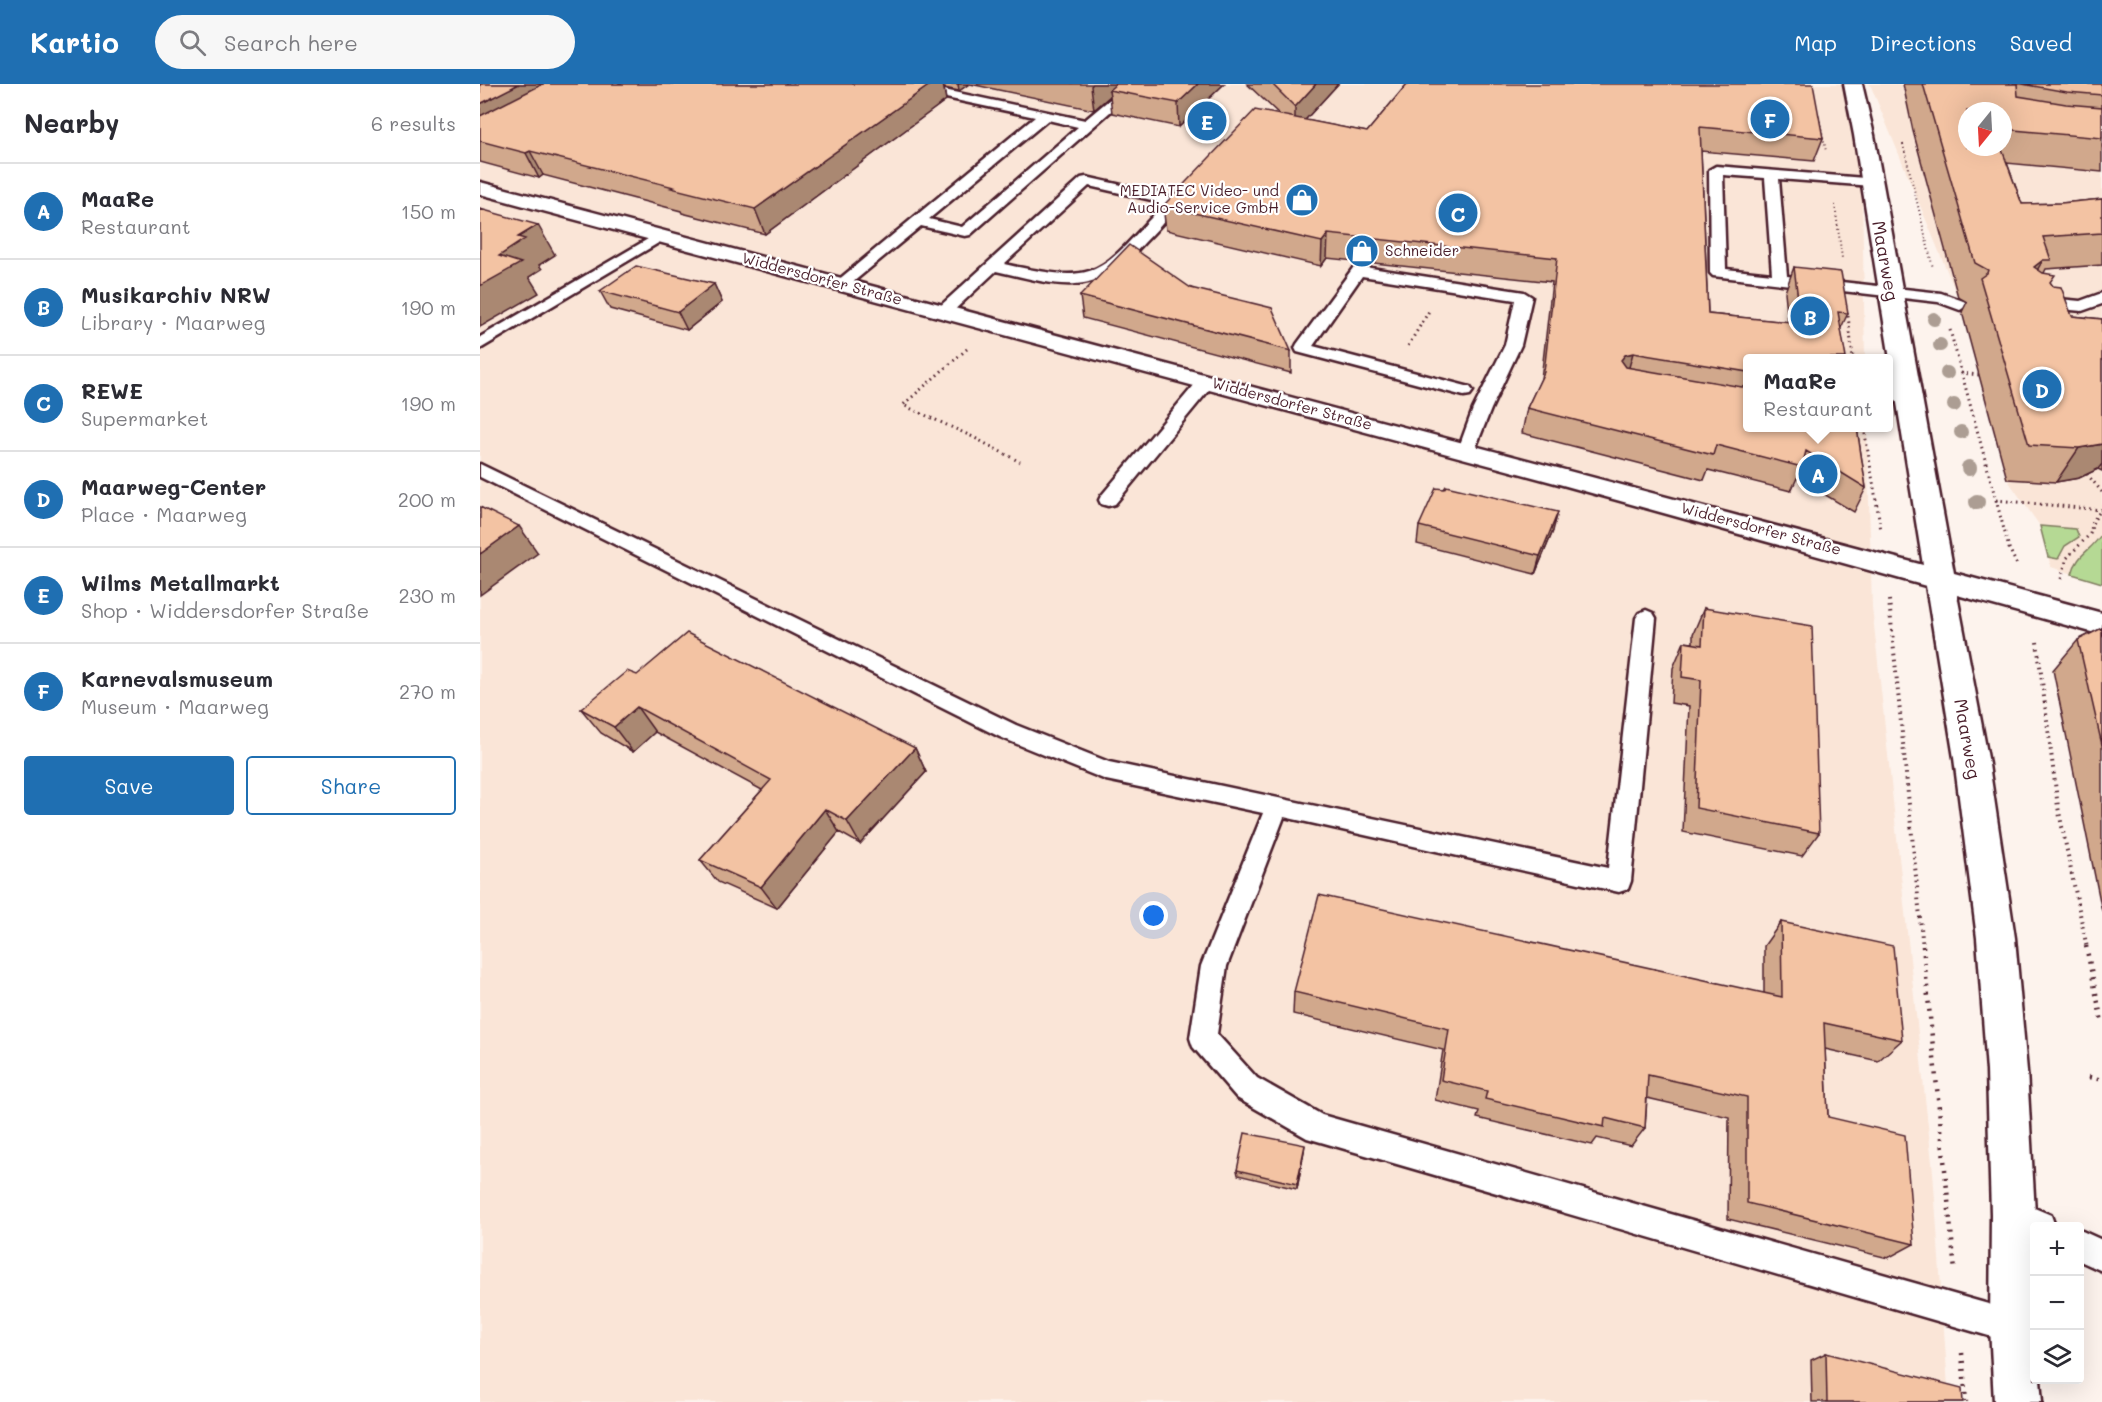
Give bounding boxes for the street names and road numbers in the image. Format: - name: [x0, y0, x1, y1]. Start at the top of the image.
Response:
- street label: Maarweg: [1867, 219, 1905, 303]
- street label: Widdersdorfer Straße: [740, 247, 905, 309]
- street label: Widdersdorfer Straße: [1210, 372, 1375, 434]
- street label: Widdersdorfer Straße: [1679, 497, 1844, 559]
- street label: Maarweg: [1949, 697, 1987, 781]

